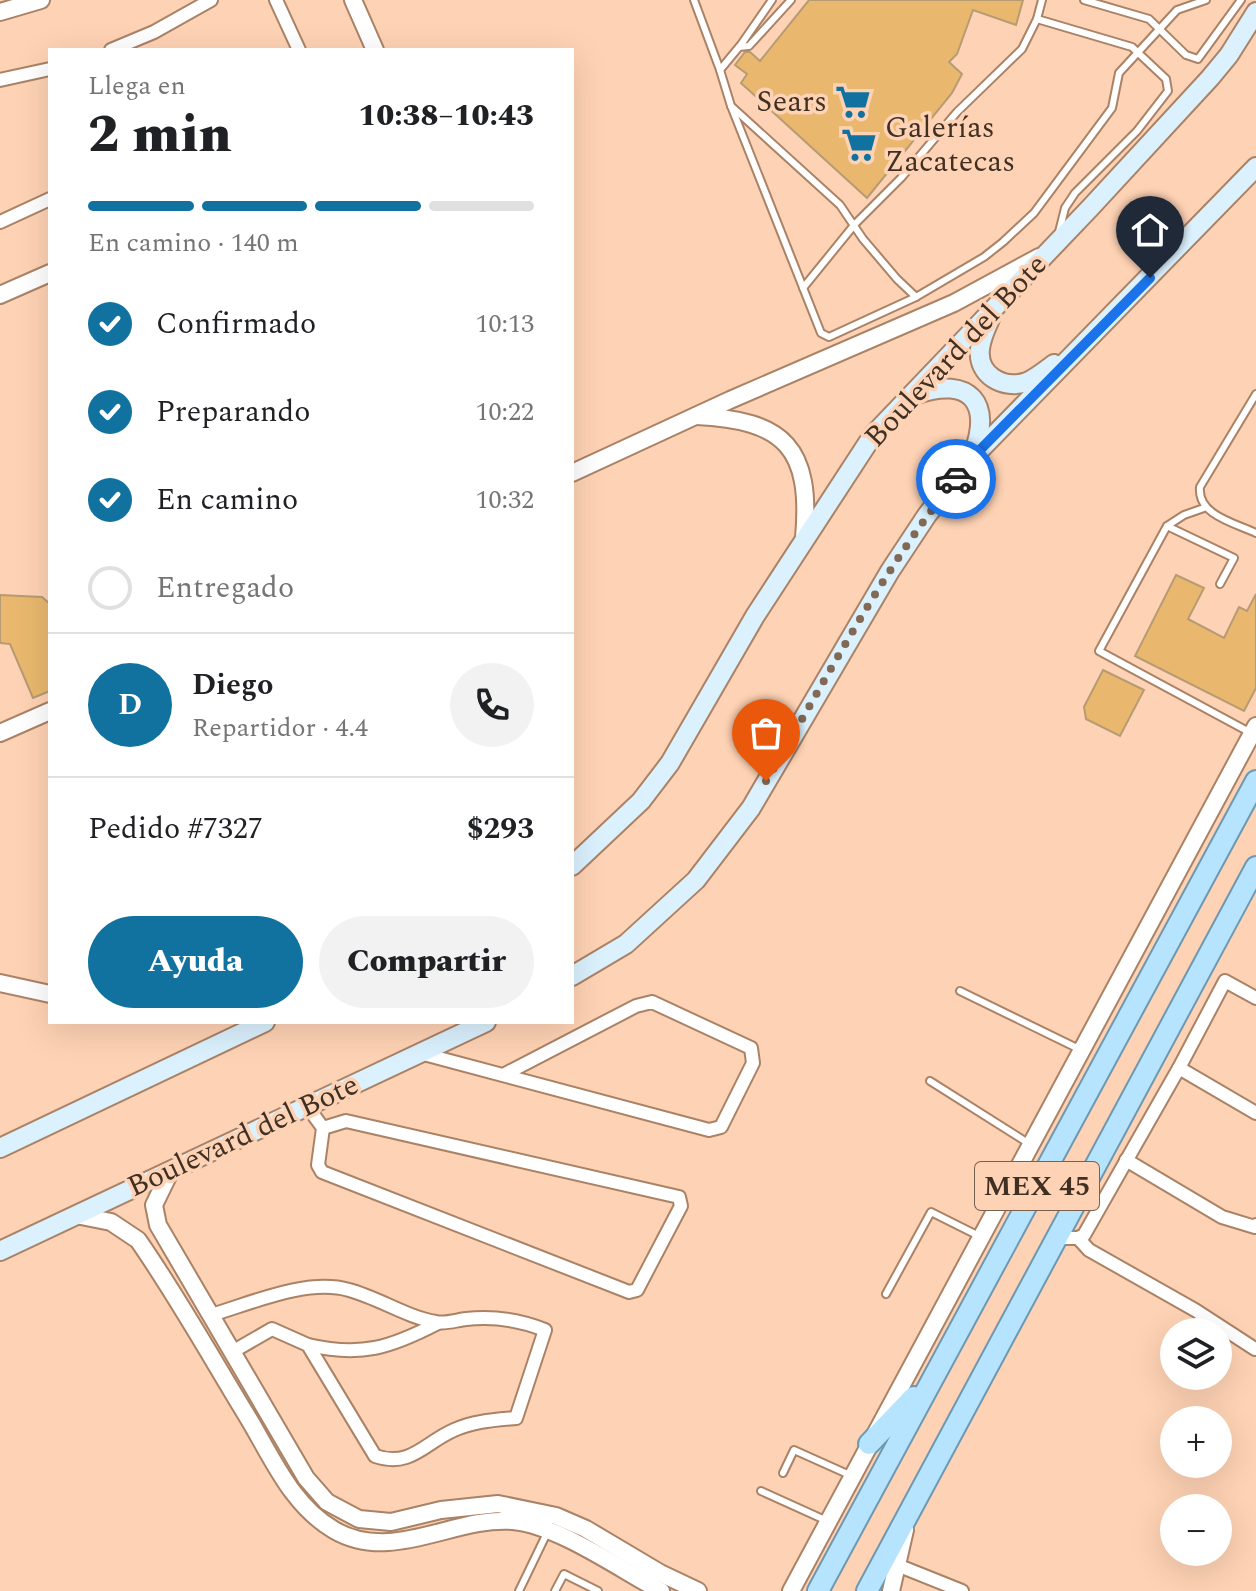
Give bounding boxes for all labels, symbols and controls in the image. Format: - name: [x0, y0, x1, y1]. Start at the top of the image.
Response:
- text: Llega en: [88, 66, 186, 106]
- place label: Sears: [756, 79, 827, 125]
- supermarket icon: Sears: [834, 83, 872, 121]
- text: 10:38–10:43: [358, 93, 534, 139]
- text: 2 min: [88, 96, 232, 175]
- place label: Galerías Zacatecas: [885, 105, 1015, 185]
- supermarket icon: Galerías Zacatecas: [840, 126, 878, 164]
- pin: [1116, 196, 1184, 278]
- icon: home: [1128, 208, 1172, 252]
- text: En camino · 140 m: [88, 223, 299, 263]
- street label: Boulevard del Bote: [854, 244, 1058, 458]
- text: Confirmado: [156, 301, 316, 347]
- icon: check: [88, 302, 132, 346]
- text: 10:13: [475, 304, 534, 344]
- text: Preparando: [156, 389, 310, 435]
- icon: check: [88, 390, 132, 434]
- text: 10:22: [475, 392, 534, 432]
- courier: [916, 439, 996, 519]
- icon: car: [934, 457, 978, 501]
- text: En camino: [156, 477, 298, 523]
- icon: check: [88, 478, 132, 522]
- text: 10:32: [475, 480, 534, 520]
- text: Entregado: [156, 565, 294, 611]
- text: Diego: [192, 662, 273, 708]
- button: phone: [450, 663, 534, 747]
- text: D: [118, 682, 142, 728]
- pin: [732, 699, 800, 781]
- text: Repartidor · 4.4: [192, 708, 368, 748]
- icon: bag: [744, 711, 788, 755]
- text: Pedido #7327: [88, 806, 263, 852]
- text: $293: [467, 806, 534, 852]
- button: Ayuda: [88, 916, 303, 1008]
- button: Compartir: [319, 916, 534, 1008]
- street label: Boulevard del Bote: [120, 1062, 366, 1210]
- road number: MEX 45: [975, 1162, 1099, 1210]
- map controls: [1160, 1318, 1232, 1566]
- button: layers: [1160, 1318, 1232, 1390]
- button: +: [1160, 1406, 1232, 1478]
- button: −: [1160, 1494, 1232, 1566]

